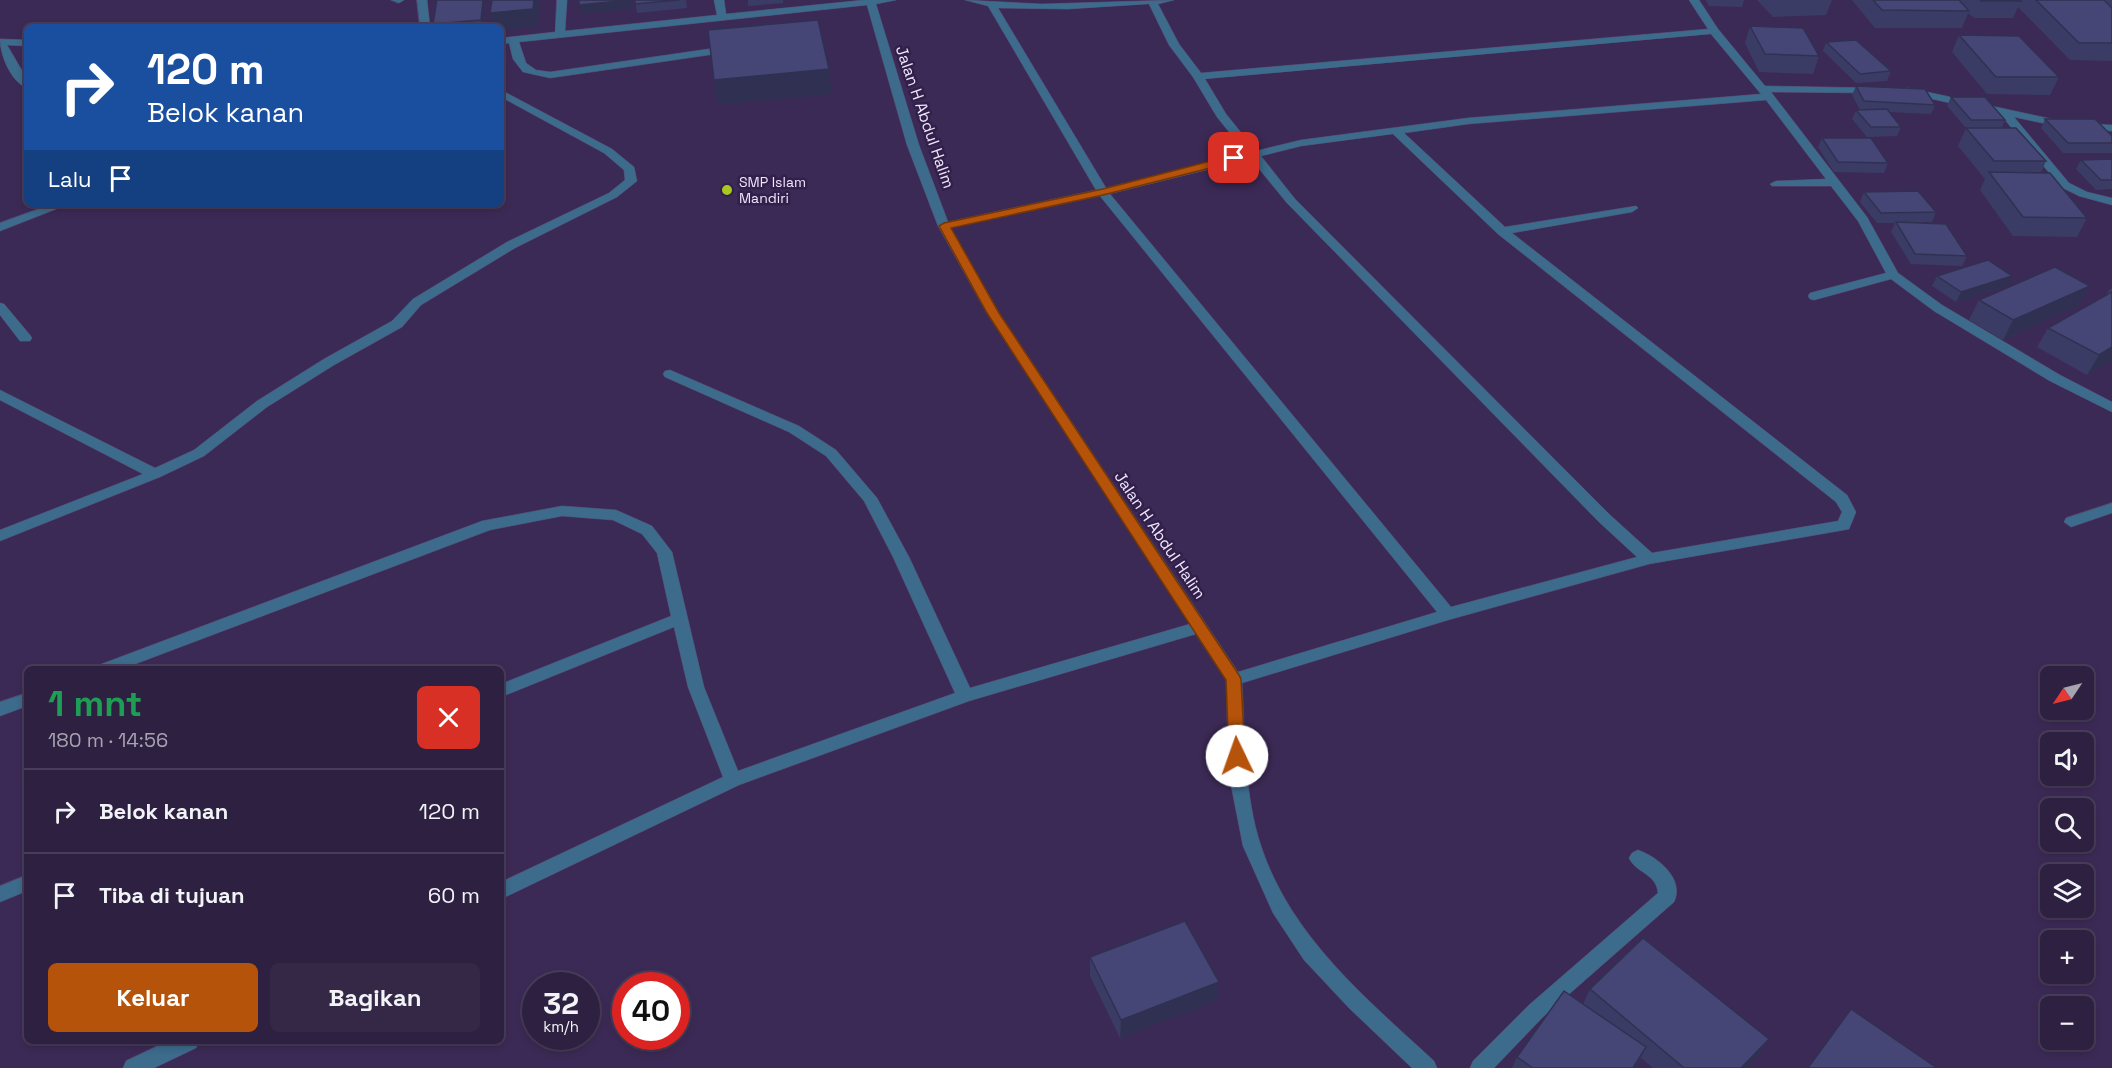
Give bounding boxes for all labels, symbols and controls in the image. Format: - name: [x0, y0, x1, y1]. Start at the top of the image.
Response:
- text: 120 m: [147, 43, 265, 96]
- street label: Jalan H Abdul Halim: [891, 43, 959, 191]
- icon: right: [48, 48, 126, 126]
- text: Belok kanan: [147, 95, 304, 130]
- pin: [1208, 132, 1259, 183]
- icon: arrive: [1217, 141, 1250, 174]
- icon: arrive: [104, 162, 137, 195]
- text: Lalu: [48, 165, 92, 193]
- place label: SMP Islam Mandiri: [739, 173, 806, 207]
- marker: SMP Islam Mandiri: [720, 183, 734, 197]
- street label: Jalan H Abdul Halim: [1109, 467, 1211, 603]
- north arrow: [2040, 666, 2094, 720]
- map controls: [2040, 666, 2094, 1050]
- text: 1 mnt: [48, 681, 142, 727]
- button: close: [417, 686, 480, 749]
- position arrow: [1205, 724, 1269, 788]
- text: 180 m · 14:56: [48, 727, 168, 753]
- button: sound: [2040, 732, 2094, 786]
- icon: right: [48, 795, 81, 828]
- text: Belok kanan: [99, 797, 228, 825]
- text: 120 m: [419, 797, 480, 825]
- button: search: [2040, 798, 2094, 852]
- button: layers: [2040, 864, 2094, 918]
- icon: arrive: [48, 879, 81, 912]
- text: Tiba di tujuan: [99, 881, 245, 909]
- text: 60 m: [428, 881, 480, 909]
- button: +: [2040, 930, 2094, 984]
- button: Keluar: [48, 963, 258, 1032]
- button: Bagikan: [270, 963, 480, 1032]
- speed limit sign: 40: [612, 972, 690, 1050]
- text: 32: [543, 984, 579, 1023]
- button: −: [2040, 996, 2094, 1050]
- text: km/h: [543, 1017, 579, 1036]

